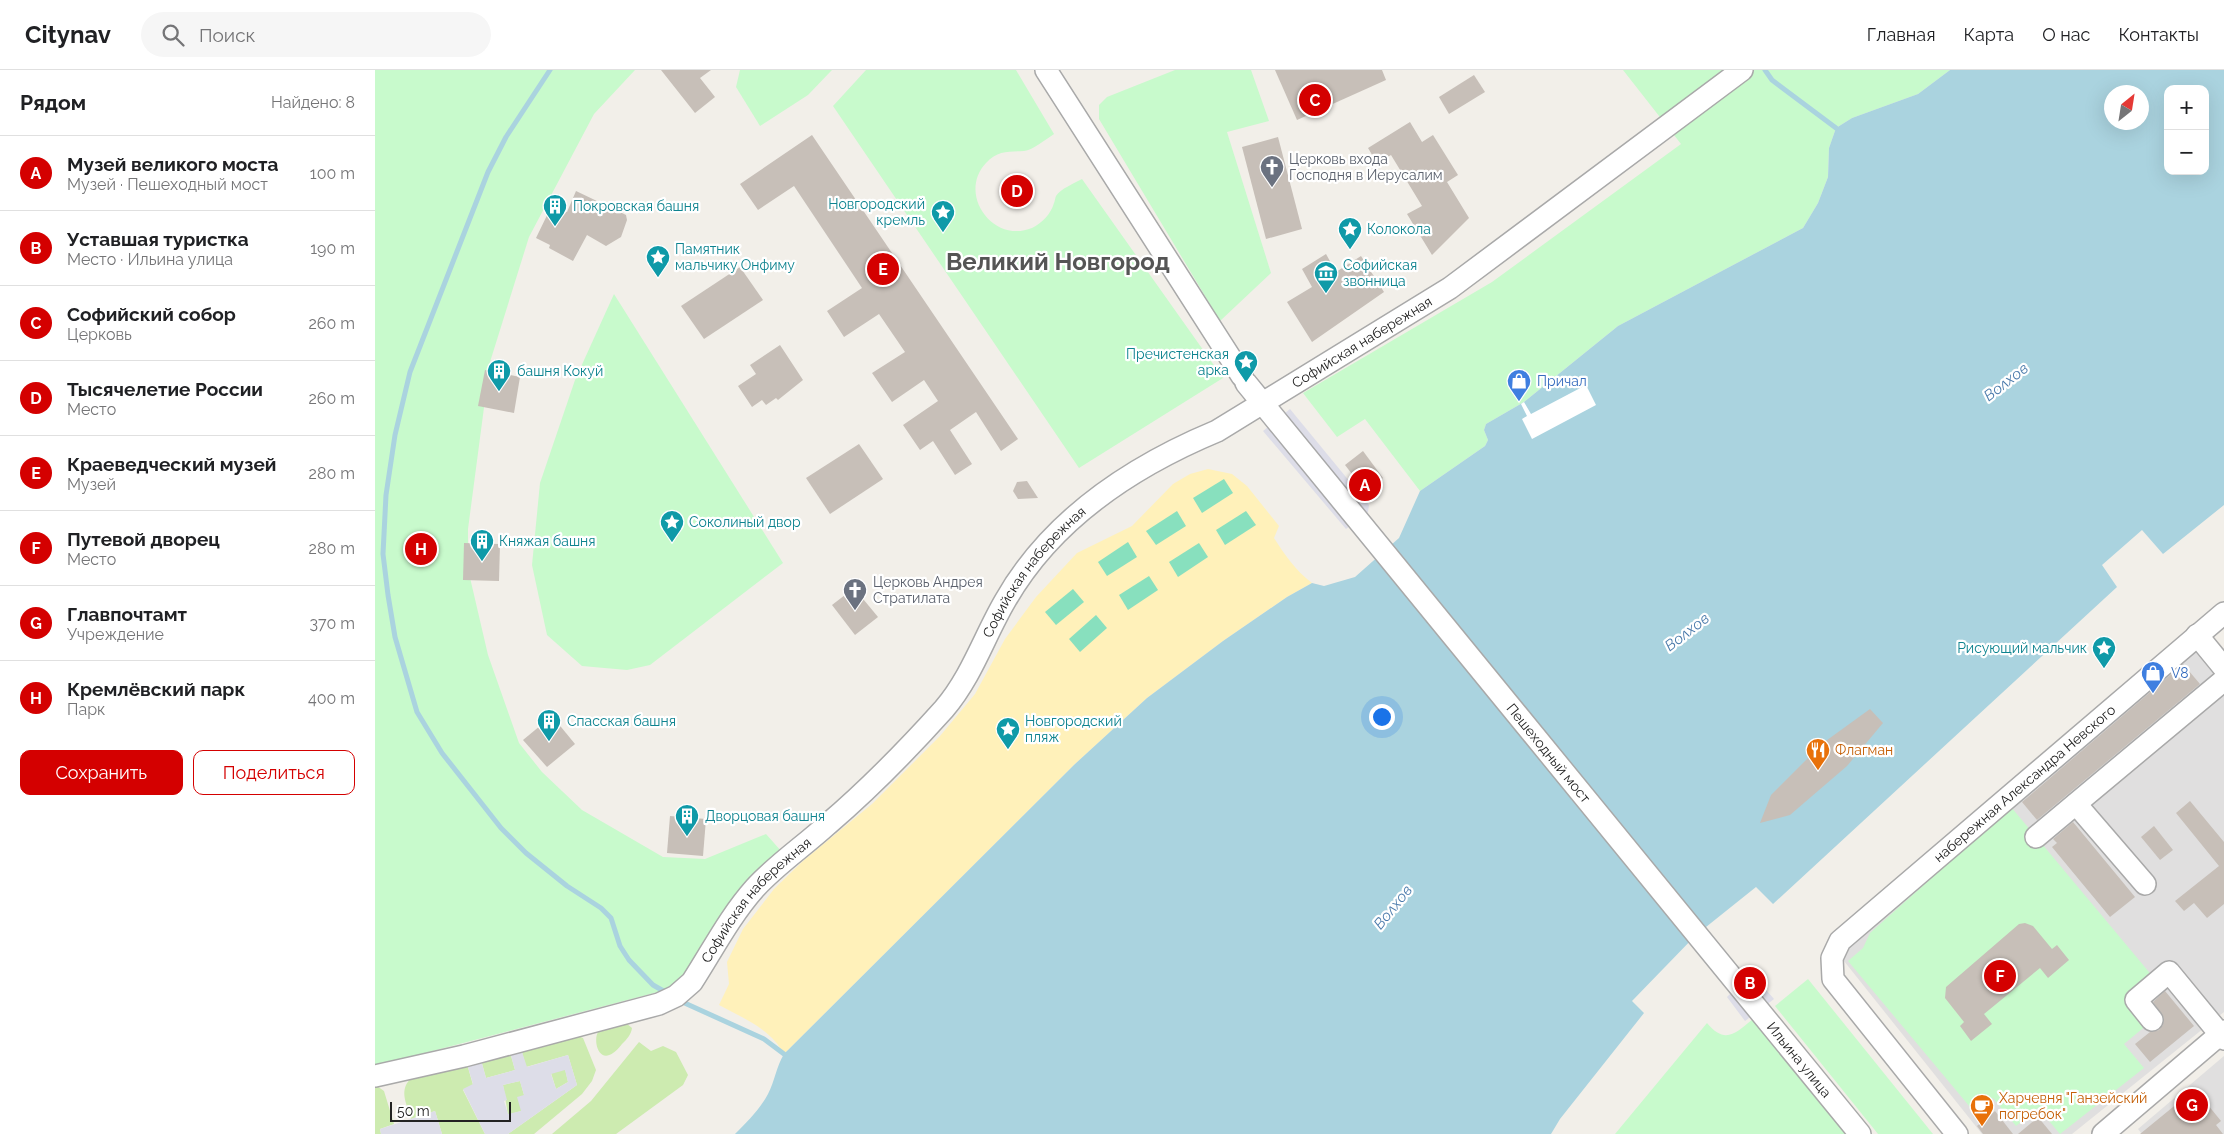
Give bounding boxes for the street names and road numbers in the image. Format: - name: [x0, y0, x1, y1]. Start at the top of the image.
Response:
- street label: Софийская набережная: [1289, 293, 1435, 391]
- street label: Софийская набережная: [979, 503, 1089, 640]
- street label: Пешеходный мост: [1503, 700, 1594, 806]
- street label: набережная Александра Невского: [1931, 701, 2119, 865]
- street label: Софийская набережная: [698, 834, 814, 966]
- street label: Ильина улица: [1764, 1019, 1835, 1100]

